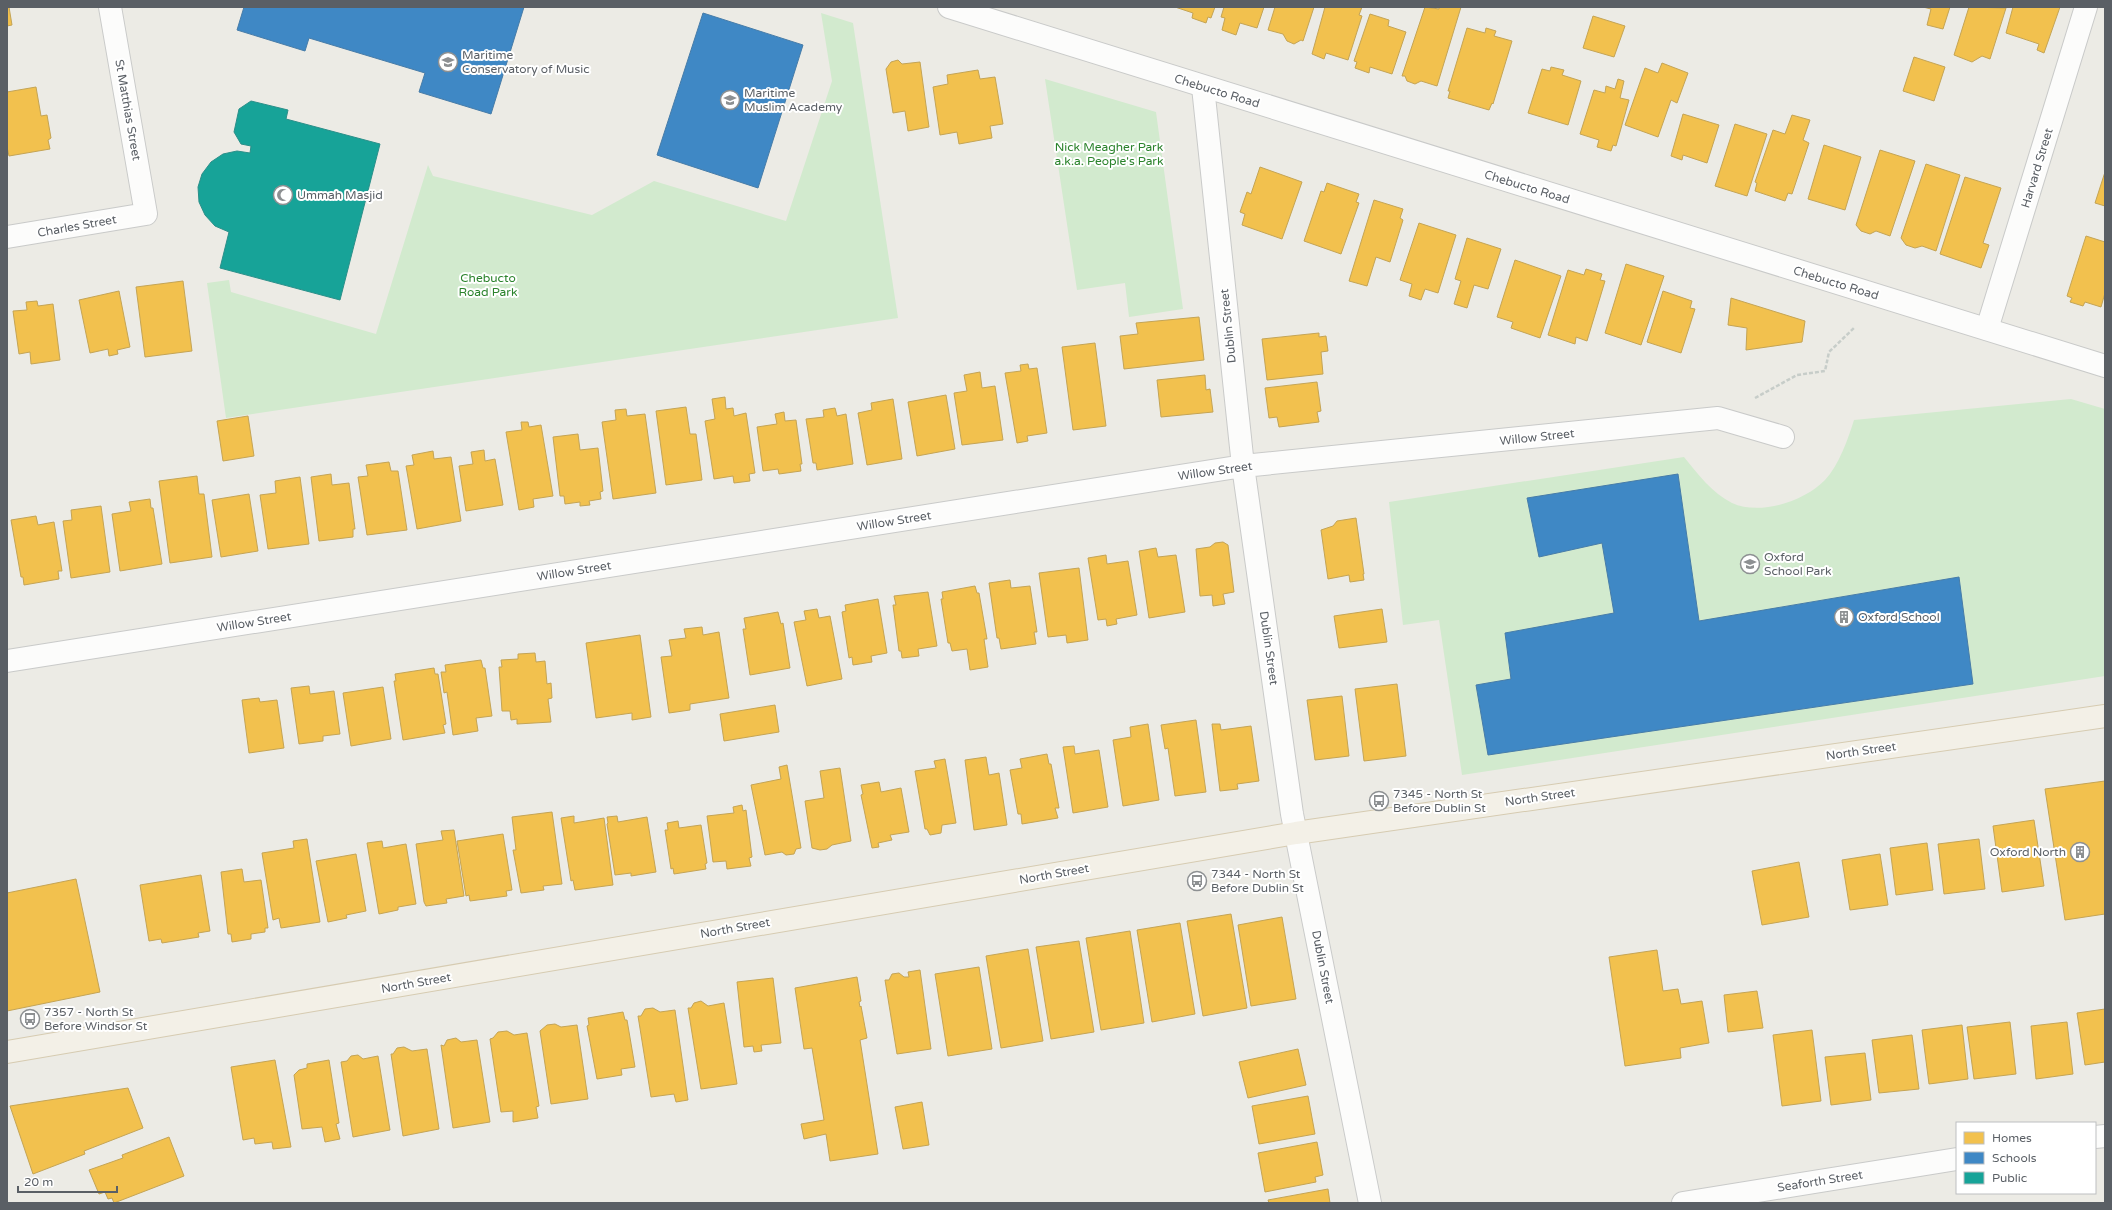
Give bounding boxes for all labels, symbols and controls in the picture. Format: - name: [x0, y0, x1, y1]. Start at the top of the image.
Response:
- place label: Maritime Conservatory of Music: [462, 48, 590, 76]
- school or university icon: Maritime Conservatory of Music: [437, 51, 459, 73]
- street label: St Matthias Street: [112, 58, 144, 162]
- street label: Chebucto Road: [1172, 71, 1262, 111]
- place label: Maritime Muslim Academy: [744, 86, 843, 114]
- school or university icon: Maritime Muslim Academy: [719, 89, 741, 111]
- street label: Harvard Street: [2018, 126, 2056, 210]
- park label: Nick Meagher Park a.k.a. People's Park: [1054, 140, 1164, 168]
- street label: Chebucto Road: [1482, 167, 1572, 207]
- mosque icon: Ummah Masjid: [272, 184, 294, 206]
- place label: Ummah Masjid: [297, 188, 383, 202]
- street label: Charles Street: [36, 212, 118, 240]
- street label: Chebucto Road: [1791, 263, 1881, 303]
- park label: Chebucto Road Park: [459, 271, 518, 299]
- street label: Dublin Street: [1217, 288, 1239, 364]
- street label: Willow Street: [1499, 426, 1575, 448]
- street label: Willow Street: [1177, 459, 1254, 483]
- street label: Willow Street: [856, 508, 933, 534]
- place label: Oxford School Park: [1764, 550, 1832, 578]
- school or university icon: Oxford School Park: [1739, 553, 1761, 575]
- street label: Willow Street: [536, 558, 613, 584]
- building icon: Oxford School: [1833, 606, 1855, 628]
- street label: Willow Street: [216, 609, 293, 635]
- street label: Dublin Street: [1257, 610, 1281, 686]
- place label: Oxford School: [1858, 610, 1940, 624]
- street label: North Street: [1825, 739, 1897, 763]
- street label: North Street: [1504, 785, 1576, 809]
- place label: 7345 - North St Before Dublin St: [1393, 787, 1486, 815]
- bus stop icon: 7345 - North St Before Dublin St: [1368, 790, 1390, 812]
- building icon: Oxford North: [2069, 841, 2091, 863]
- place label: Oxford North: [1990, 845, 2066, 859]
- street label: North Street: [1018, 861, 1090, 887]
- place label: 7344 - North St Before Dublin St: [1211, 867, 1304, 895]
- bus stop icon: 7344 - North St Before Dublin St: [1186, 870, 1208, 892]
- street label: North Street: [699, 915, 771, 941]
- street label: Dublin Street: [1309, 929, 1337, 1005]
- street label: North Street: [380, 970, 452, 996]
- place label: 7357 - North St Before Windsor St: [44, 1005, 148, 1033]
- bus stop icon: 7357 - North St Before Windsor St: [19, 1008, 41, 1030]
- legend: [1956, 1122, 2096, 1194]
- text: Homes: [1992, 1131, 2032, 1145]
- text: Schools: [1992, 1151, 2037, 1165]
- street label: Seaforth Street: [1776, 1167, 1864, 1195]
- scale bar: [18, 1168, 117, 1194]
- text: Public: [1992, 1171, 2027, 1185]
- text: 20 m: [24, 1175, 53, 1189]

